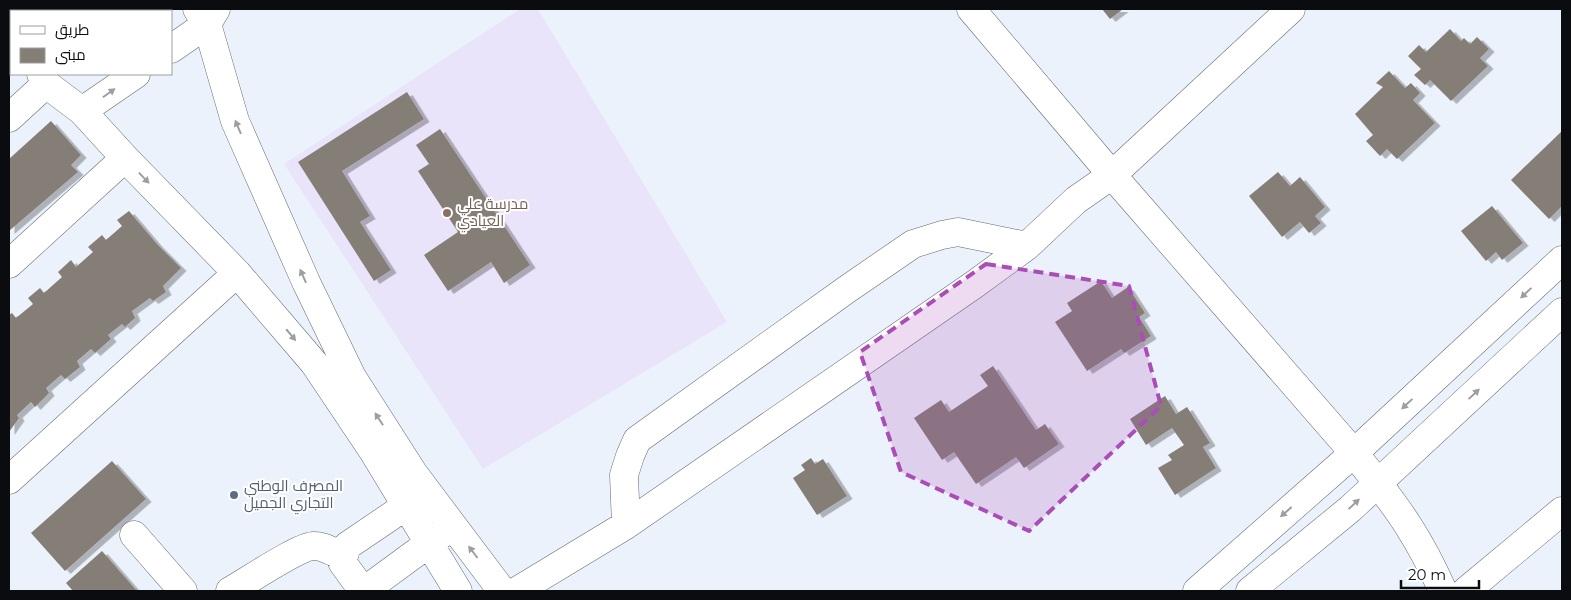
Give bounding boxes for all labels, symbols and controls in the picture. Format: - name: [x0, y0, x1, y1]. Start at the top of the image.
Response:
- legend: [10, 10, 172, 75]
- text: طريق: [55, 20, 89, 40]
- text: مبنى: [55, 45, 86, 65]
- one-way arrow: [102, 87, 115, 98]
- one-way arrow: [234, 120, 242, 134]
- one-way arrow: [138, 172, 150, 184]
- place label: مدرسة علي العيادي: [457, 194, 528, 233]
- marker: مدرسة علي العيادي: [441, 207, 453, 219]
- one-way arrow: [299, 269, 307, 283]
- one-way arrow: [1521, 287, 1533, 299]
- one-way arrow: [285, 328, 296, 341]
- one-way arrow: [1468, 388, 1480, 400]
- one-way arrow: [1402, 398, 1414, 410]
- one-way arrow: [374, 413, 384, 426]
- place label: المصرف الوطني التجاري الجميل: [244, 476, 343, 515]
- marker: المصرف الوطني التجاري الجميل: [228, 489, 240, 501]
- one-way arrow: [1348, 498, 1360, 510]
- one-way arrow: [1281, 506, 1293, 518]
- one-way arrow: [467, 546, 478, 559]
- scale bar: [1401, 558, 1478, 590]
- text: 20 m: [1408, 565, 1446, 584]

